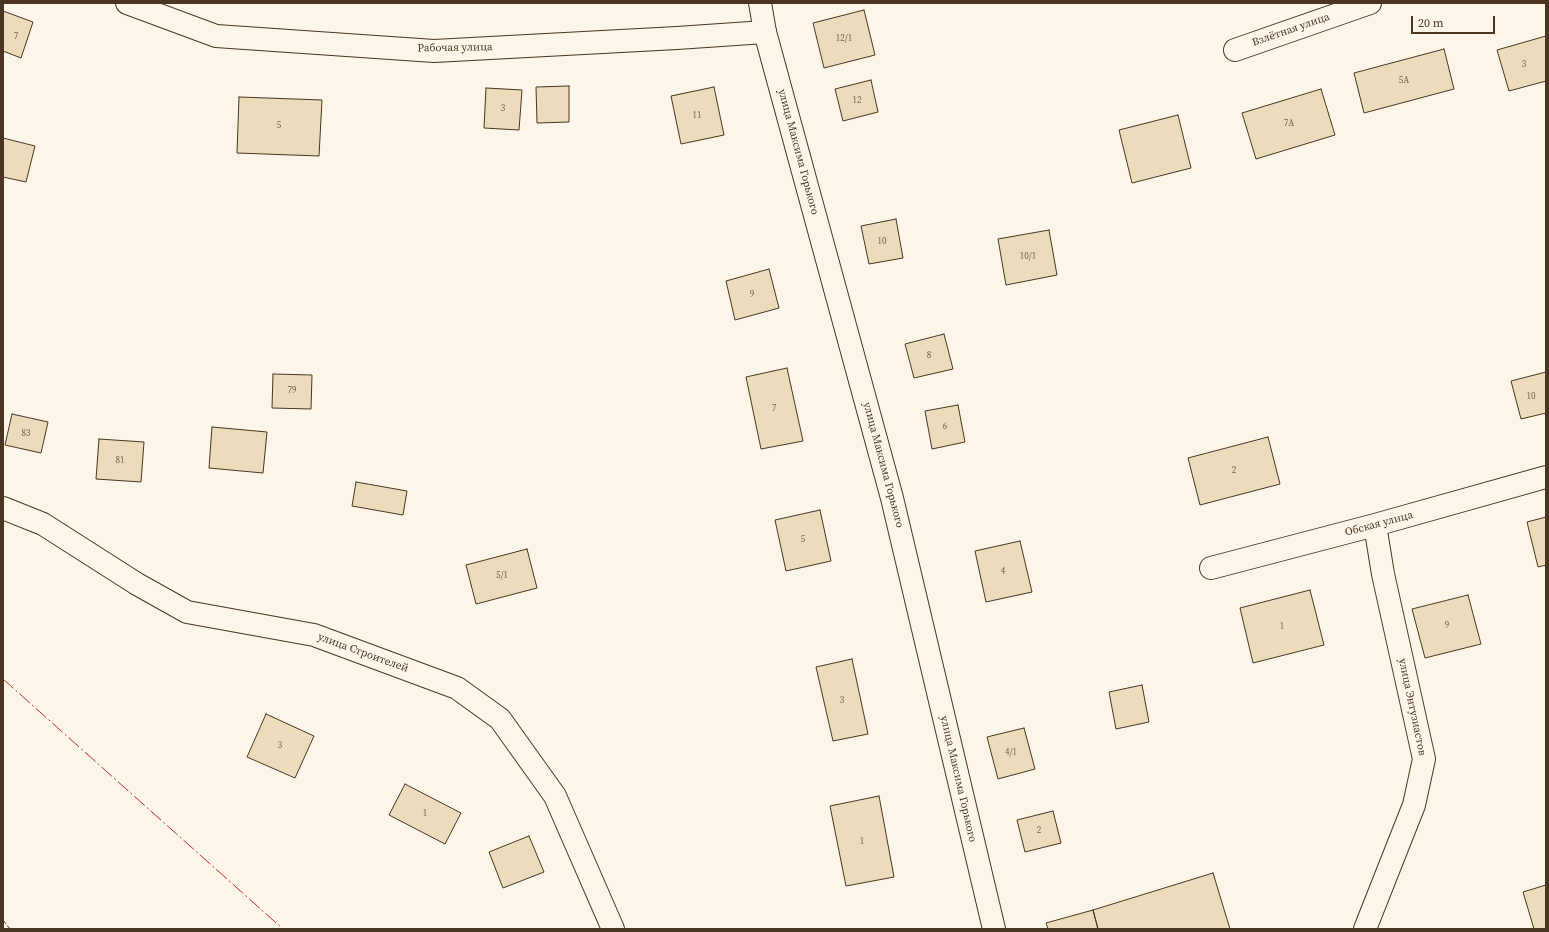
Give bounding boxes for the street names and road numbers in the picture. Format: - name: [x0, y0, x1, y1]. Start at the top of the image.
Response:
- street label: Взлётная улица: [1250, 11, 1332, 49]
- street label: Рабочая улица: [417, 41, 493, 55]
- street label: улица Максима Горького: [775, 88, 821, 216]
- street label: улица Максима Горького: [860, 401, 906, 529]
- street label: Обская улица: [1343, 509, 1415, 539]
- street label: улица Строителей: [316, 630, 410, 676]
- street label: улица Энтузиастов: [1395, 657, 1429, 757]
- street label: улица Максима Горького: [937, 714, 979, 844]

